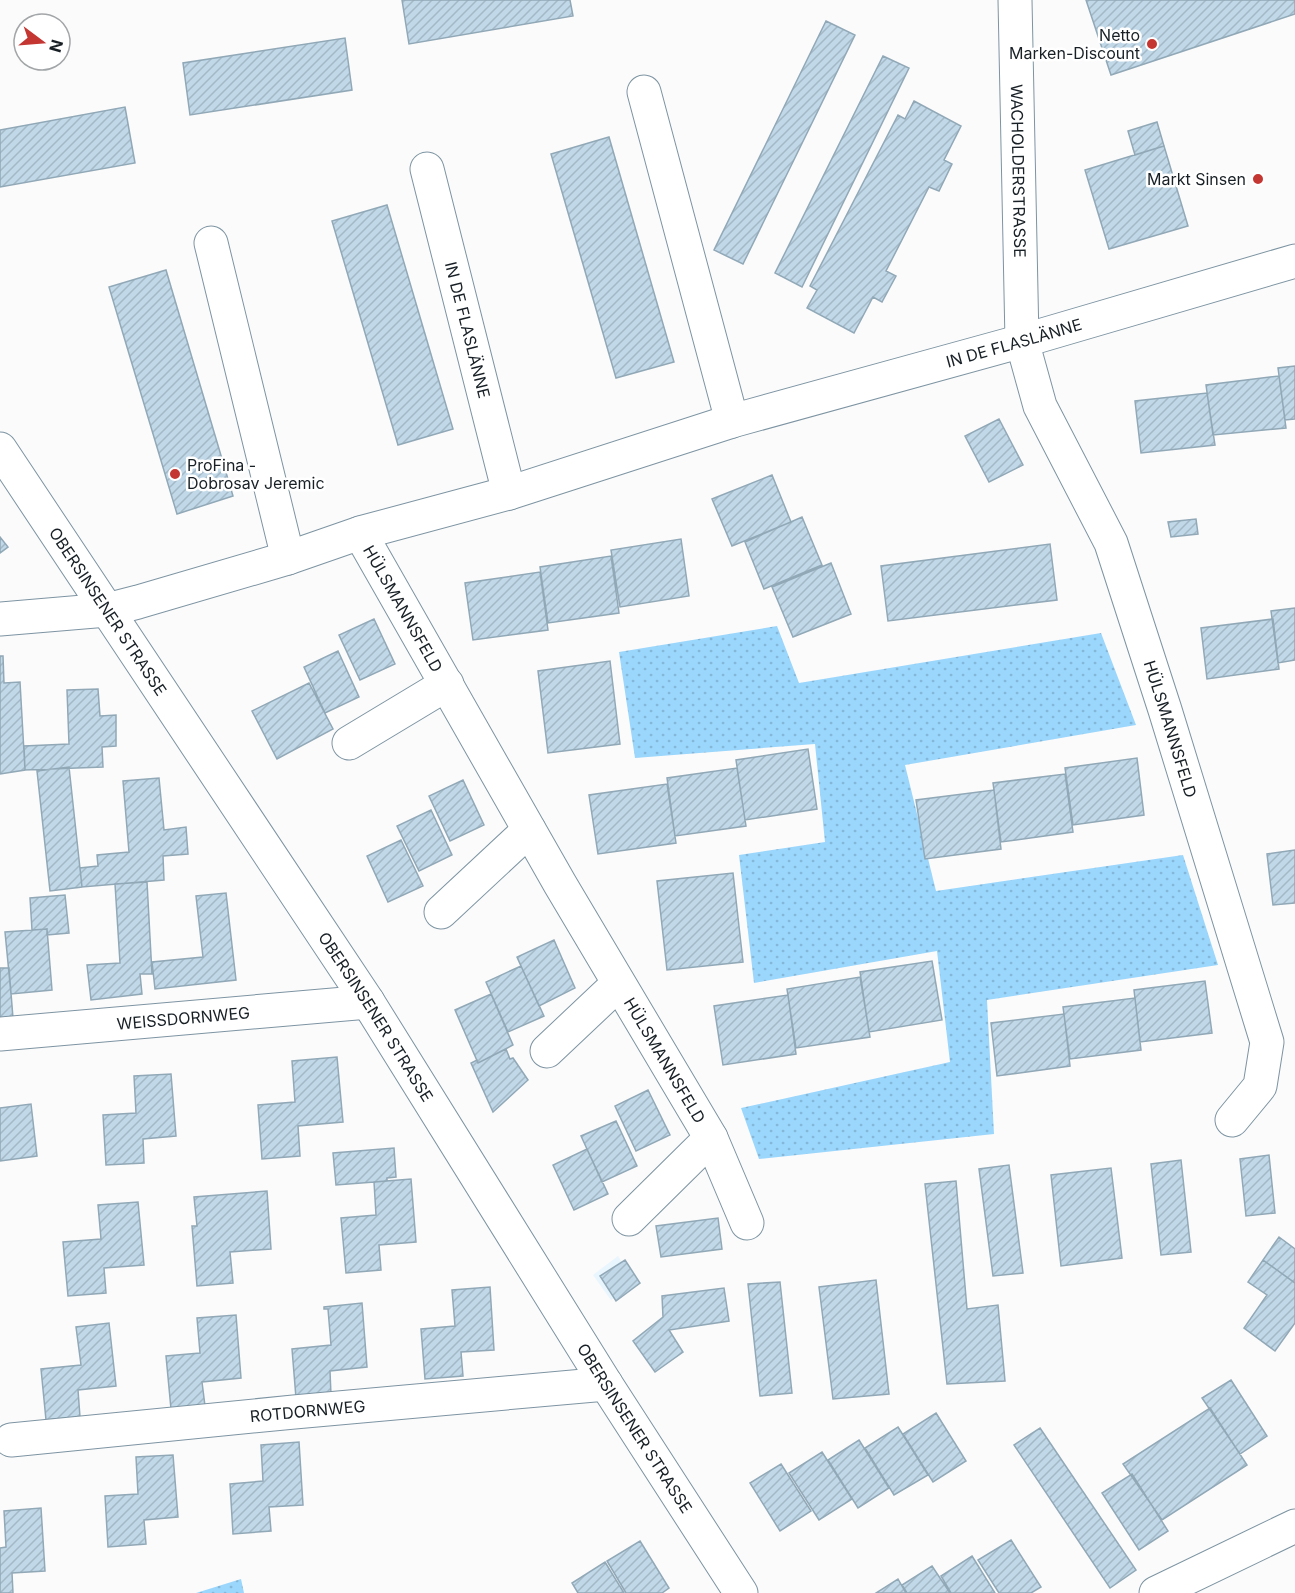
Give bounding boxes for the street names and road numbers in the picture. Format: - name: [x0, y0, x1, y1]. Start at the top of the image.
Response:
- street label: WACHOLDERSTRASSE: [1007, 84, 1030, 258]
- street label: IN DE FLASLÄNNE: [441, 260, 495, 400]
- street label: IN DE FLASLÄNNE: [944, 314, 1084, 372]
- street label: OBERSINSENER STRASSE: [45, 523, 171, 699]
- street label: HÜLSMANNSFELD: [359, 542, 447, 676]
- street label: HÜLSMANNSFELD: [1140, 658, 1201, 800]
- street label: OBERSINSENER STRASSE: [314, 928, 438, 1105]
- street label: HÜLSMANNSFELD: [620, 994, 710, 1127]
- street label: WEISSDORNWEG: [116, 1002, 251, 1034]
- street label: OBERSINSENER STRASSE: [573, 1340, 697, 1517]
- street label: ROTDORNWEG: [249, 1396, 366, 1426]

